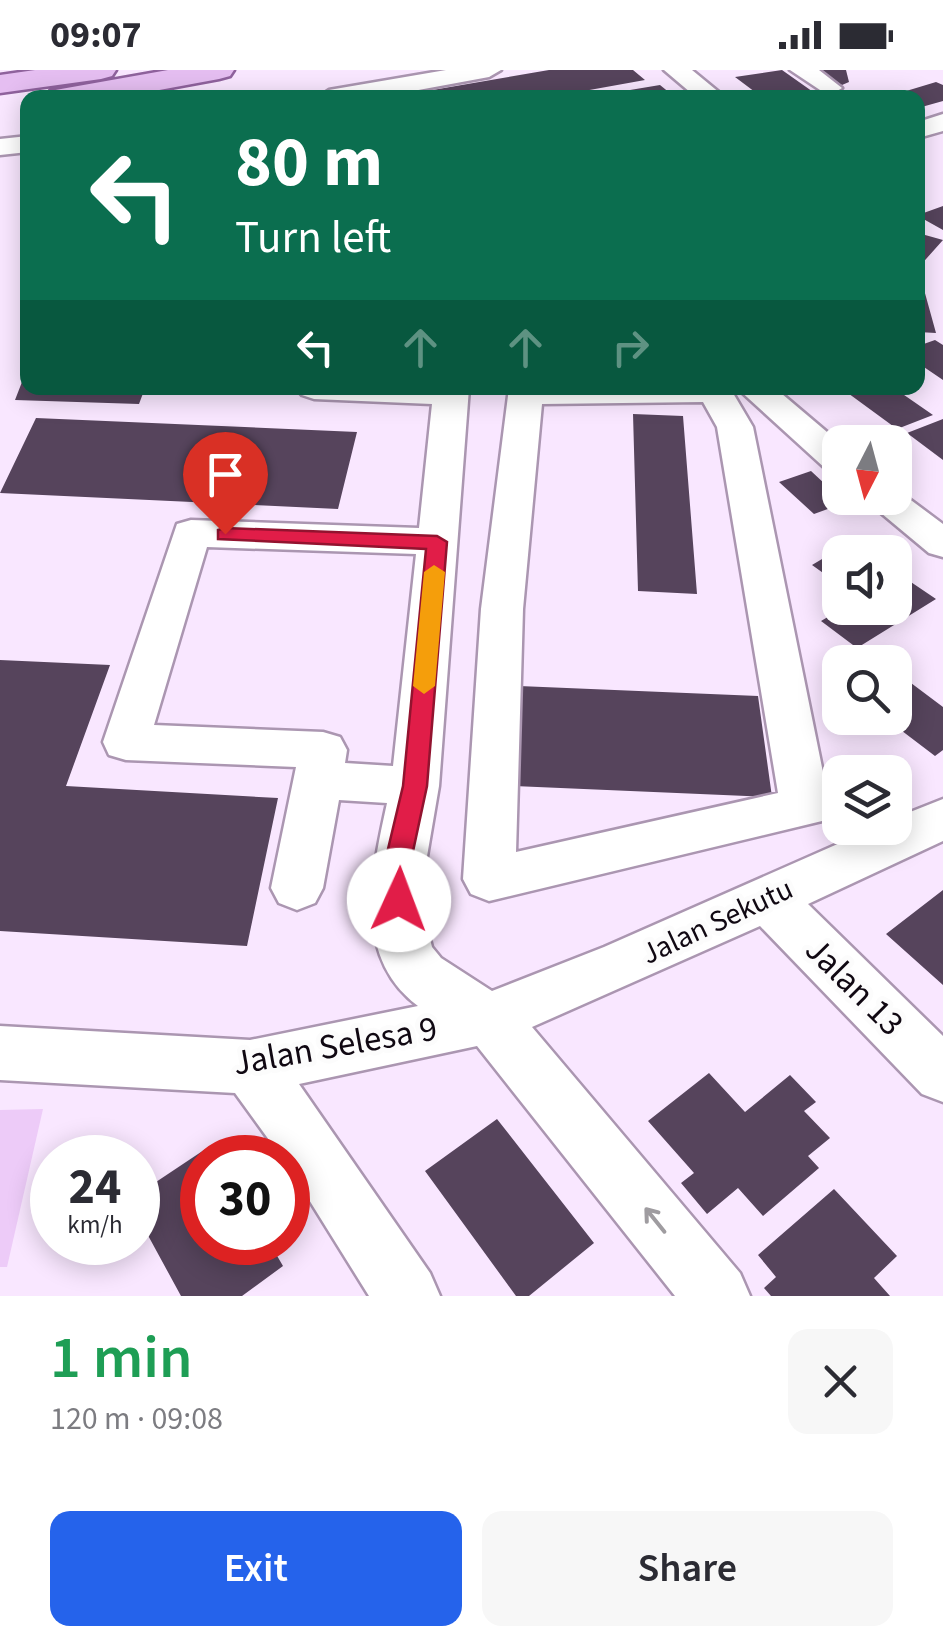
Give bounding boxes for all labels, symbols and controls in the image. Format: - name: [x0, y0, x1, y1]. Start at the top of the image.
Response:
- text: 09:07: [50, 8, 142, 62]
- text: 80 m: [235, 113, 383, 213]
- icon: left: [70, 130, 200, 260]
- text: Turn left: [235, 206, 391, 270]
- icon: left: [288, 320, 343, 375]
- icon: ahead: [393, 320, 448, 375]
- icon: ahead: [498, 320, 553, 375]
- icon: right: [603, 320, 658, 375]
- north arrow: [822, 425, 912, 515]
- map controls: [822, 425, 912, 845]
- pin: [183, 432, 268, 535]
- icon: arrive: [198, 447, 253, 502]
- button: sound: [822, 535, 912, 625]
- button: search: [822, 645, 912, 735]
- button: layers: [822, 755, 912, 845]
- position arrow: [347, 848, 451, 952]
- street label: Jalan Sekutu: [634, 868, 800, 975]
- street label: Jalan 13: [794, 926, 915, 1047]
- street label: Jalan Selesa 9: [229, 1003, 441, 1089]
- speed limit sign: 30: [180, 1135, 310, 1265]
- text: 24: [69, 1152, 121, 1223]
- text: km/h: [67, 1207, 123, 1243]
- one-way arrow: [644, 1208, 666, 1234]
- text: 1 min: [50, 1316, 193, 1401]
- button: close: [788, 1329, 893, 1434]
- text: 120 m · 09:08: [50, 1396, 223, 1442]
- button: Exit: [50, 1511, 462, 1626]
- button: Share: [482, 1511, 893, 1626]

